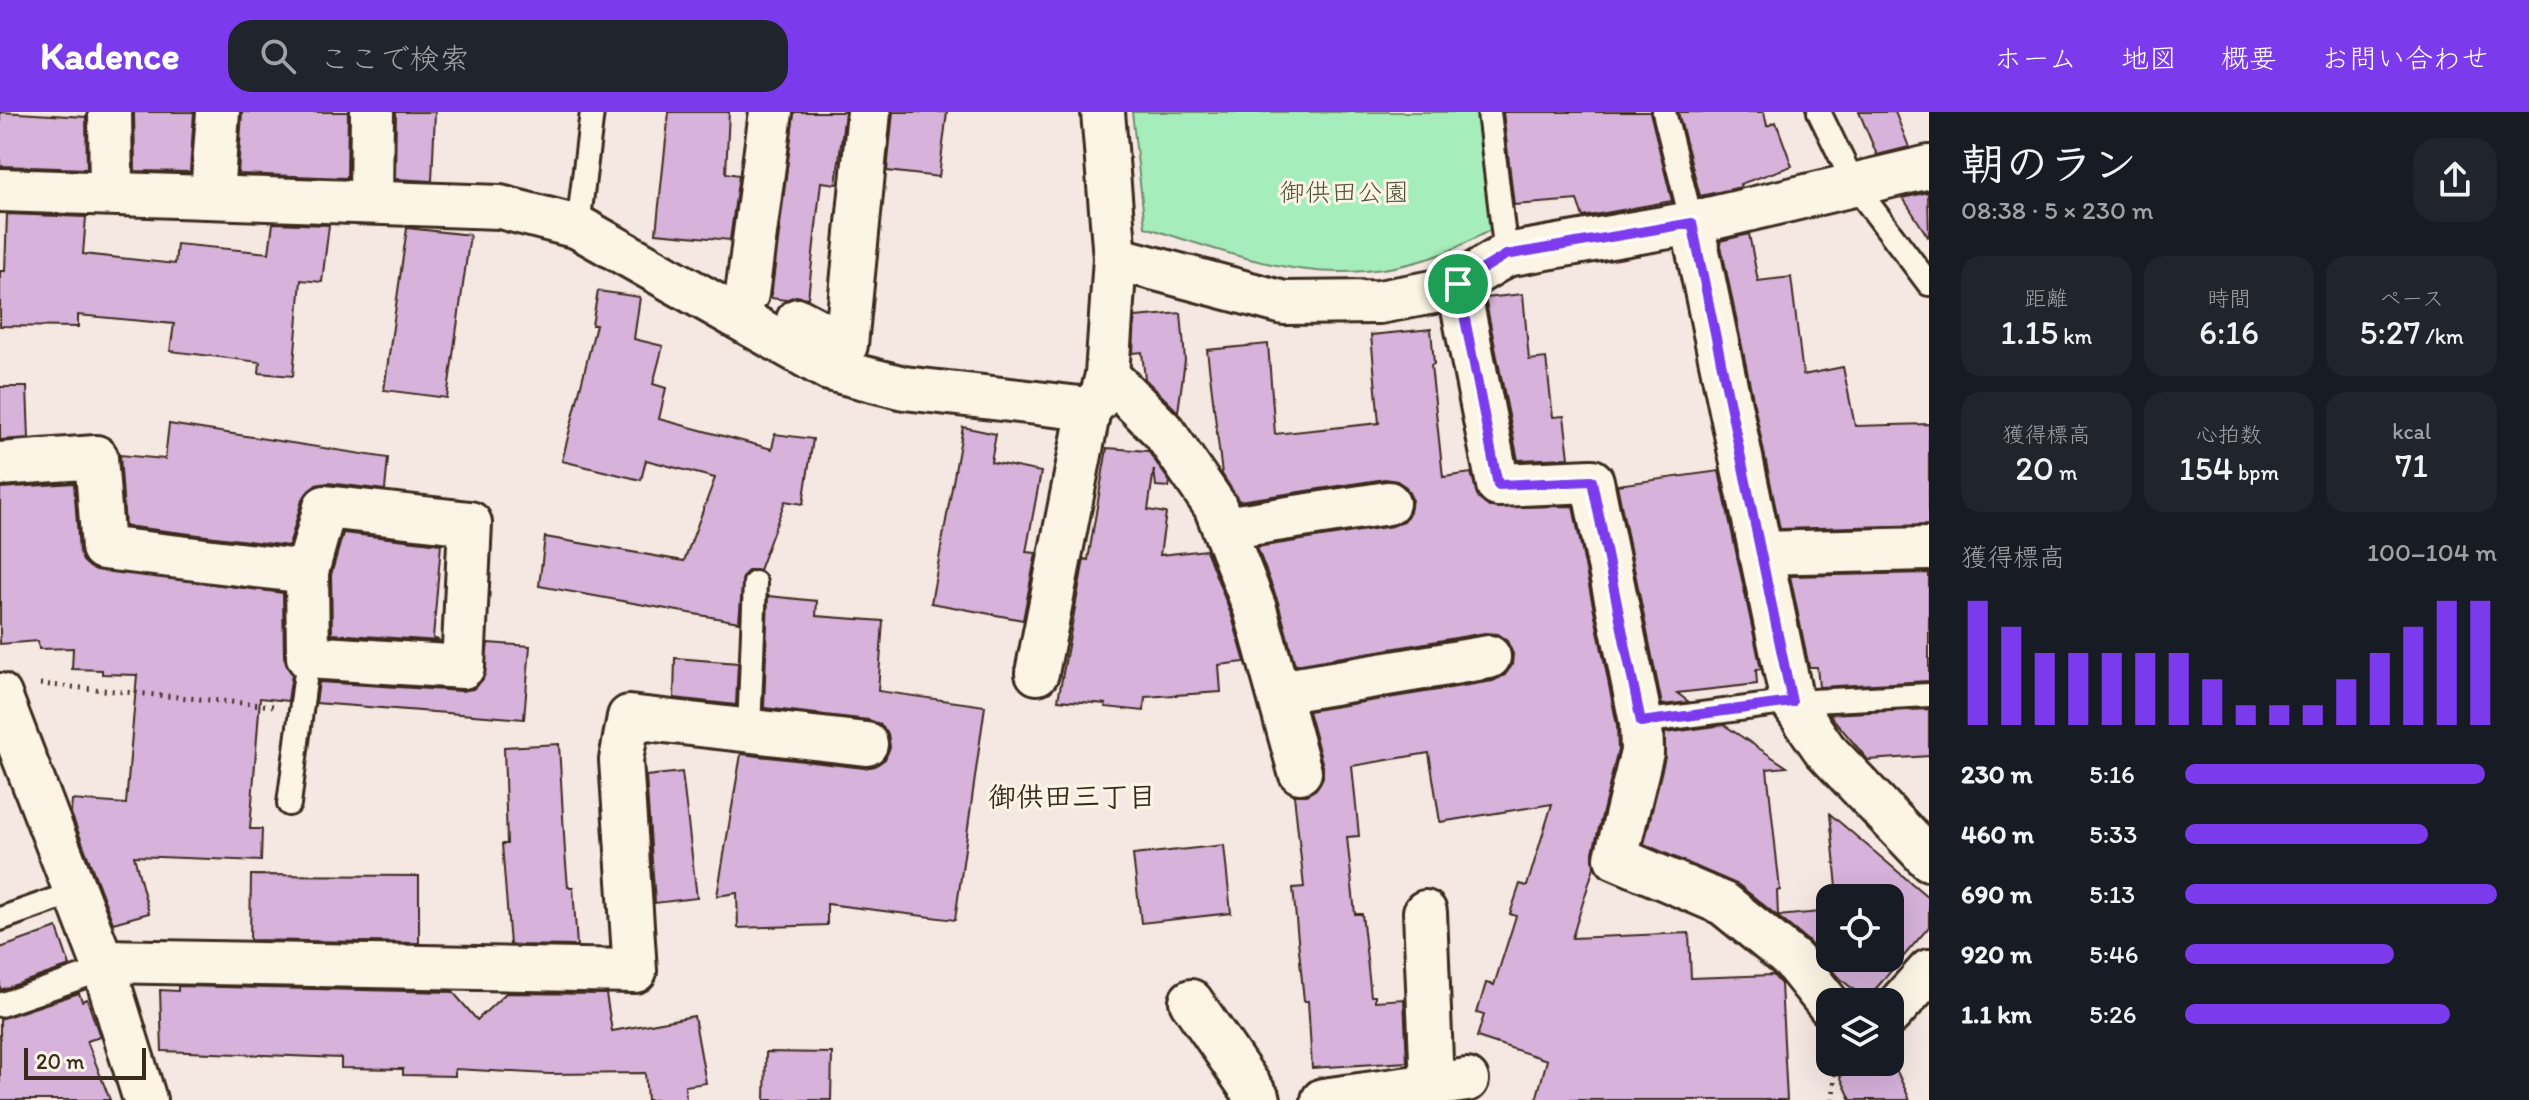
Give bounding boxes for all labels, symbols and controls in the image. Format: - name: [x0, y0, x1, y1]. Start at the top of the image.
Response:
- search box: [228, 20, 788, 92]
- text: Kadence: [40, 33, 180, 79]
- icon: search: [256, 34, 300, 78]
- text: ここで検索: [320, 40, 470, 77]
- text: ホーム: [1994, 41, 2077, 75]
- text: 地図: [2121, 41, 2177, 75]
- text: 概要: [2221, 41, 2277, 75]
- text: お問い合わせ: [2321, 41, 2489, 75]
- text: 朝のラン: [1961, 137, 2137, 190]
- button: share: [2413, 138, 2497, 222]
- park label: 御供田公園: [1279, 176, 1409, 208]
- text: 08:38 · 5 × 230 m: [1961, 194, 2154, 226]
- pin: [1424, 250, 1492, 318]
- icon: arrive: [1436, 262, 1480, 306]
- text: 距離: [2024, 285, 2068, 312]
- text: 時間: [2207, 285, 2251, 312]
- text: ペース: [2379, 285, 2444, 312]
- text: 1.15: [2000, 312, 2058, 353]
- text: 6:16: [2199, 312, 2259, 353]
- text: 5:27: [2360, 312, 2420, 353]
- text: km: [2058, 323, 2092, 350]
- text: /km: [2420, 323, 2464, 350]
- text: kcal: [2392, 418, 2431, 445]
- text: 獲得標高: [2002, 421, 2090, 448]
- text: 心拍数: [2196, 421, 2262, 448]
- text: 71: [2395, 445, 2428, 486]
- text: 20: [2015, 448, 2054, 489]
- text: 154: [2179, 448, 2233, 489]
- text: m: [2054, 459, 2077, 486]
- text: bpm: [2233, 459, 2279, 486]
- text: 100–104 m: [2367, 536, 2497, 568]
- text: 獲得標高: [1961, 541, 2065, 573]
- text: 230 m: [1961, 758, 2033, 790]
- text: 5:16: [2089, 758, 2135, 790]
- district label: 御供田三丁目: [988, 779, 1156, 813]
- text: 460 m: [1961, 818, 2034, 850]
- text: 5:33: [2089, 818, 2137, 850]
- text: 690 m: [1961, 878, 2032, 910]
- text: 5:13: [2089, 878, 2135, 910]
- map controls: [1816, 884, 1904, 1076]
- button: locate: [1816, 884, 1904, 972]
- text: 920 m: [1961, 938, 2032, 970]
- text: 5:46: [2089, 938, 2138, 970]
- button: layers: [1816, 988, 1904, 1076]
- text: 1.1 km: [1961, 998, 2032, 1030]
- text: 5:26: [2089, 998, 2136, 1030]
- scale bar: [24, 1044, 146, 1080]
- text: 20 m: [36, 1048, 85, 1075]

